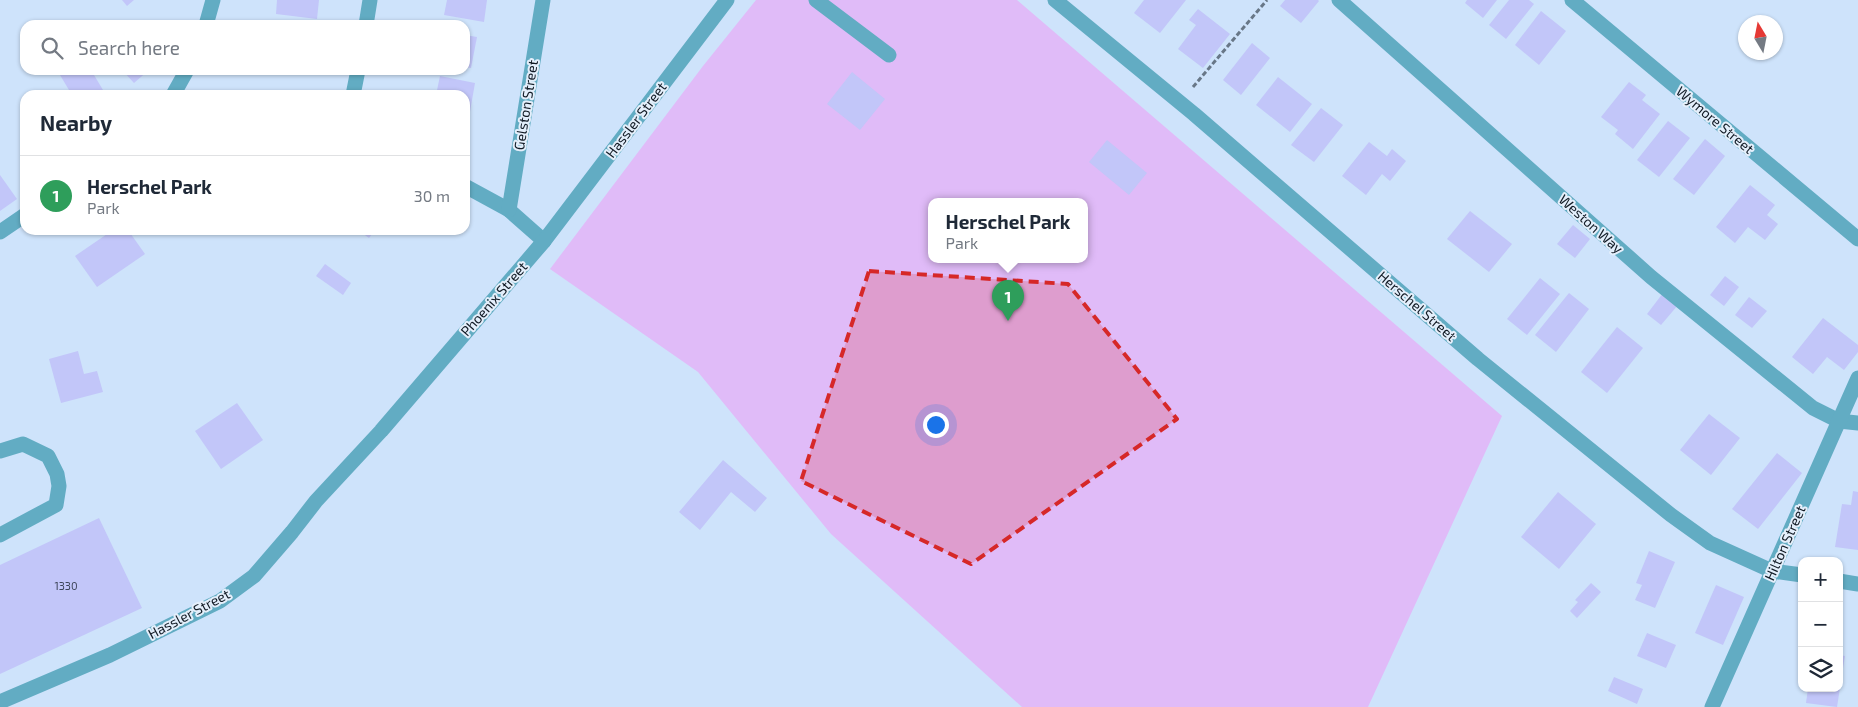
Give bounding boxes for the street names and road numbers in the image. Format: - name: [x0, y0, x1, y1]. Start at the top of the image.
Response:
- street label: Gelston Street: [510, 59, 541, 151]
- street label: Hassler Street: [602, 79, 670, 161]
- street label: Wymore Street: [1673, 82, 1758, 157]
- street label: Weston Way: [1556, 190, 1627, 257]
- street label: Phoenix Street: [457, 258, 531, 339]
- street label: Herschel Street: [1375, 267, 1460, 344]
- street label: Hilton Street: [1760, 503, 1809, 583]
- street label: Hassler Street: [145, 585, 233, 642]

